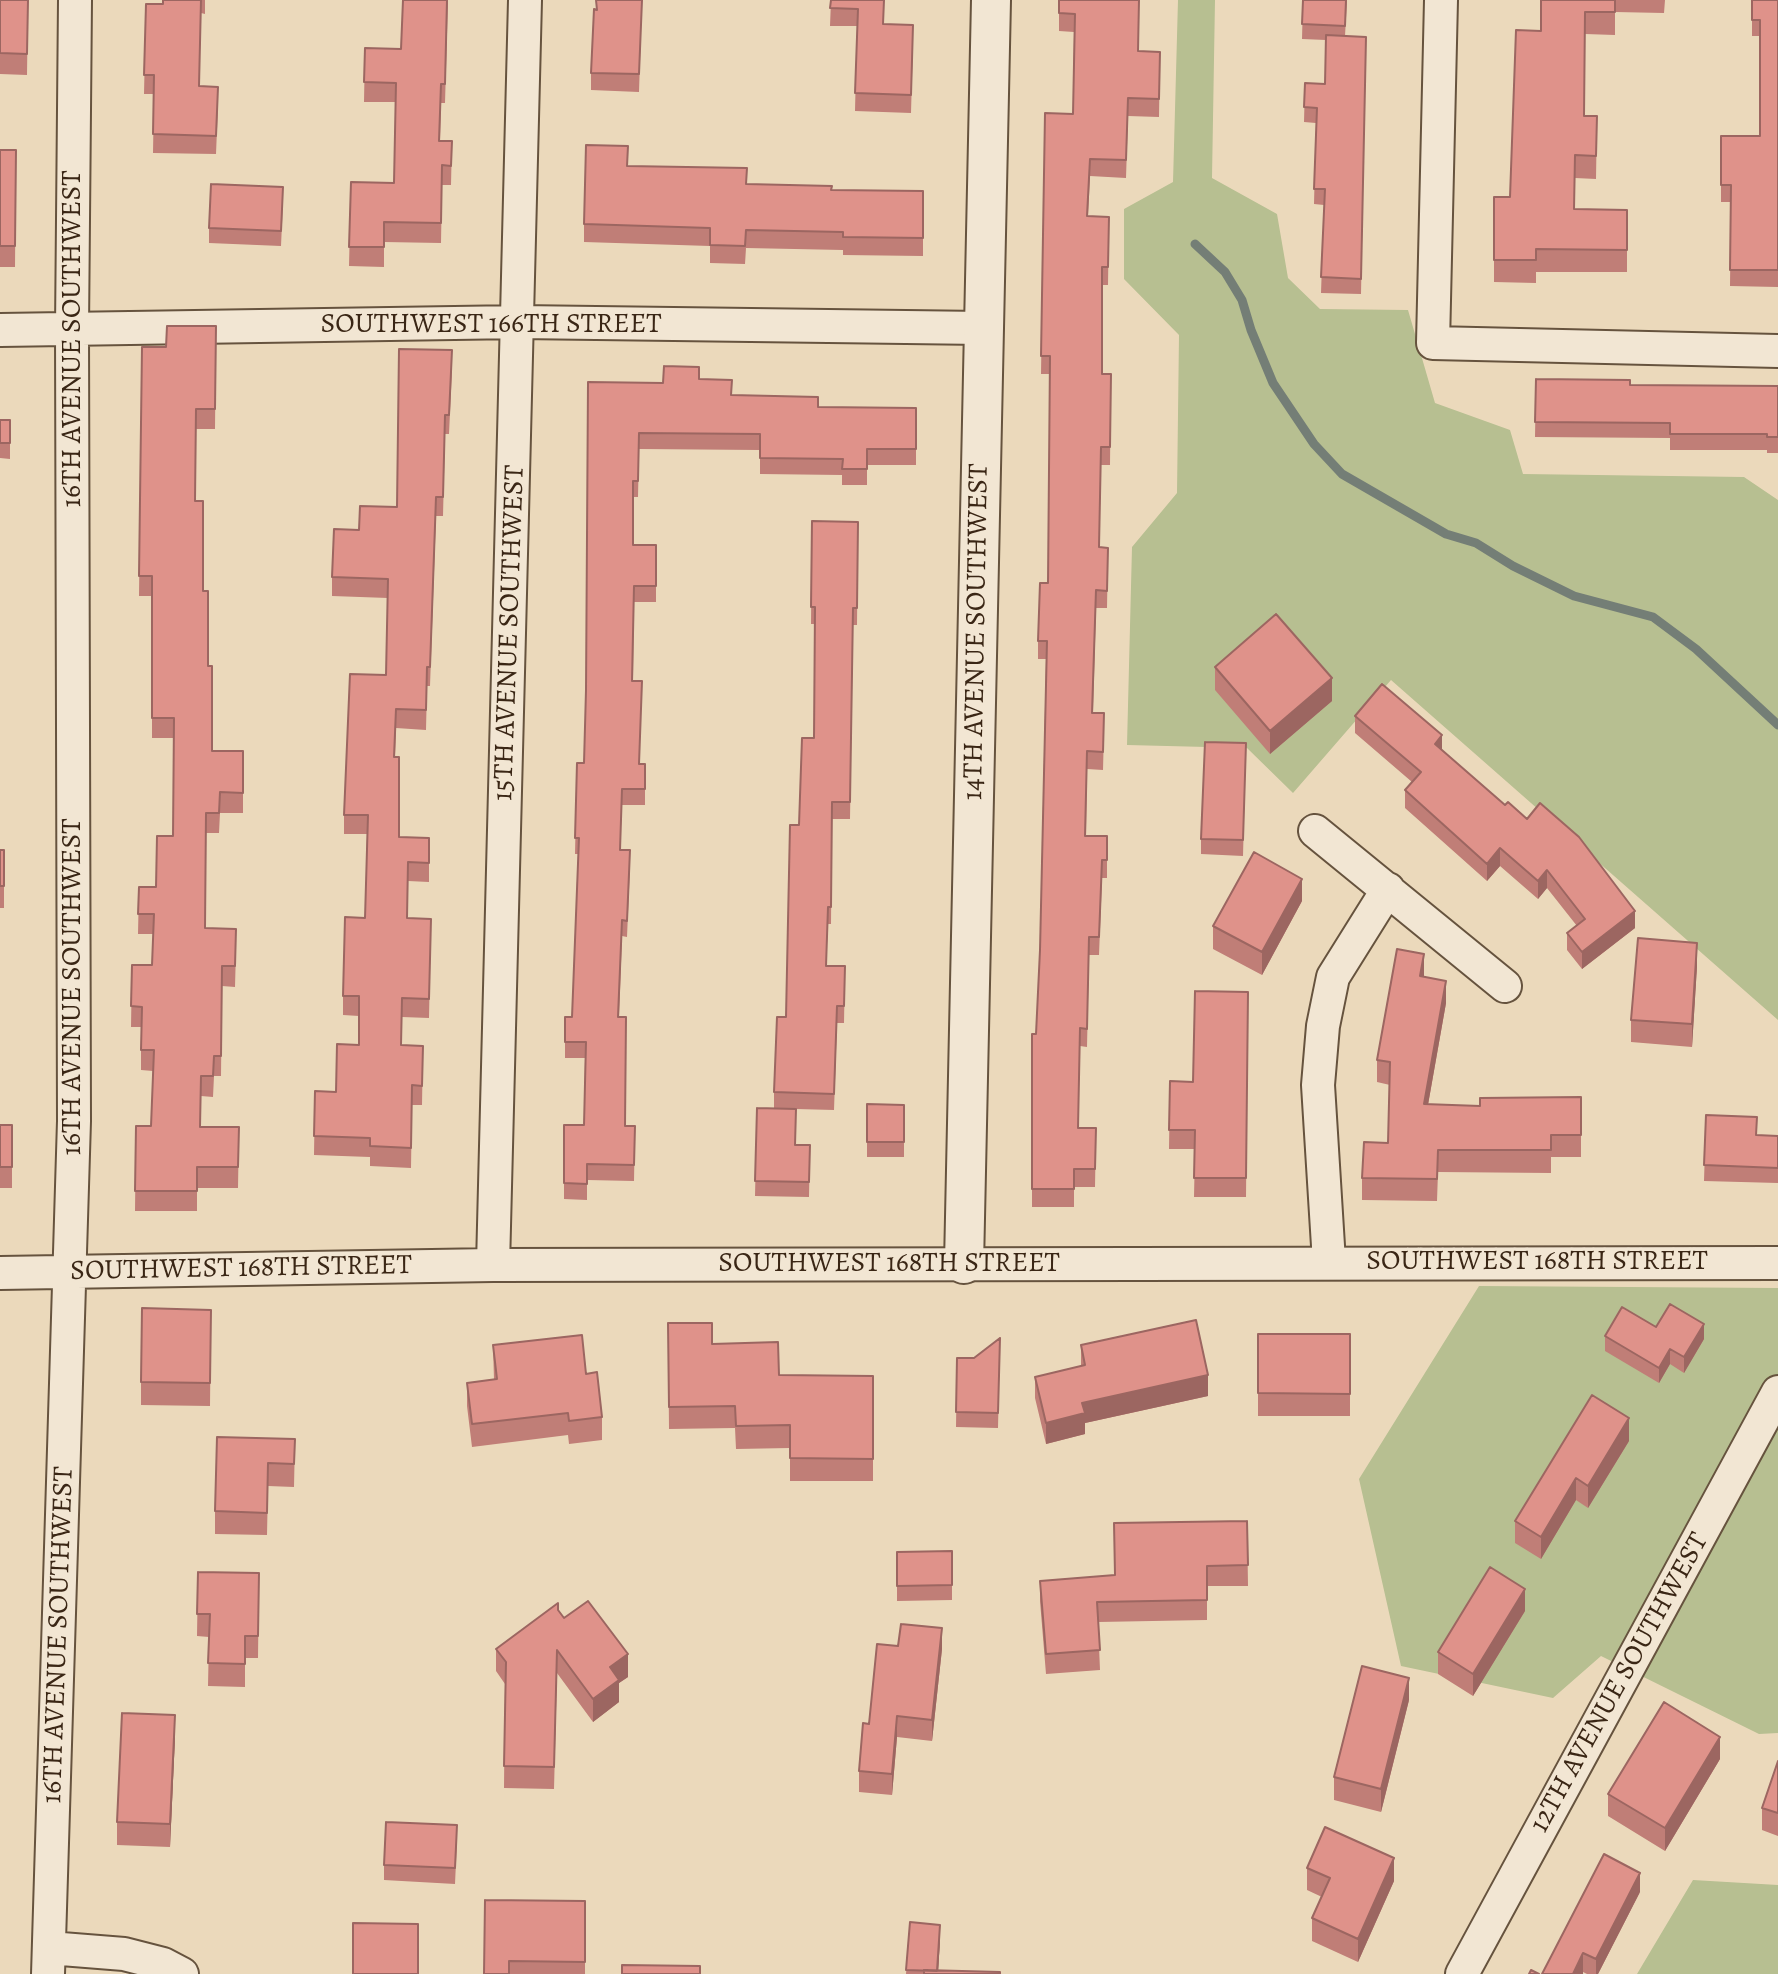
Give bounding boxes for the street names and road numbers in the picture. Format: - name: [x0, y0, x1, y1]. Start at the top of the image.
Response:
- street label: 16TH AVENUE SOUTHWEST: [56, 170, 90, 508]
- street label: SOUTHWEST 166TH STREET: [320, 308, 662, 342]
- street label: 14TH AVENUE SOUTHWEST: [957, 463, 997, 801]
- street label: 15TH AVENUE SOUTHWEST: [487, 464, 533, 802]
- street label: 16TH AVENUE SOUTHWEST: [56, 818, 90, 1156]
- street label: SOUTHWEST 168TH STREET: [1366, 1245, 1708, 1279]
- street label: SOUTHWEST 168TH STREET: [718, 1247, 1060, 1281]
- street label: SOUTHWEST 168TH STREET: [70, 1249, 412, 1289]
- street label: 16TH AVENUE SOUTHWEST: [36, 1466, 82, 1804]
- street label: 12TH AVENUE SOUTHWEST: [1524, 1527, 1716, 1839]

